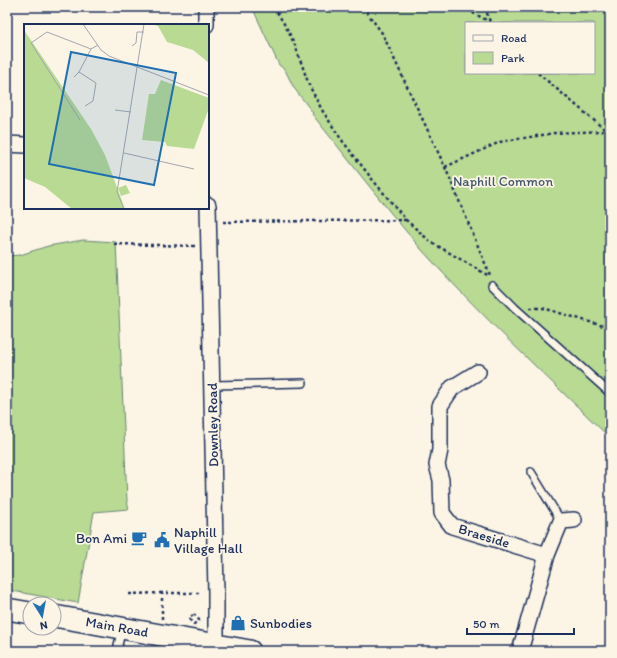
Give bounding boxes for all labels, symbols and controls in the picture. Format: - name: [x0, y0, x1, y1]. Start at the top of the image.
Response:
- legend: [465, 22, 595, 74]
- inset map: [24, 24, 209, 209]
- text: Road: [501, 31, 527, 45]
- text: Park: [501, 51, 525, 65]
- park label: Naphill Common: [453, 173, 553, 190]
- street label: Downley Road: [204, 382, 222, 467]
- street label: Braeside: [456, 520, 512, 552]
- place label: Naphill Village Hall: [174, 524, 243, 557]
- cafe icon: Bon Ami: [130, 529, 148, 547]
- place label: Bon Ami: [76, 530, 127, 547]
- public building icon: Naphill Village Hall: [153, 531, 171, 549]
- north arrow: [22, 596, 62, 636]
- scale bar: [467, 610, 574, 636]
- street label: Main Road: [84, 613, 150, 641]
- shop icon: Sunbodies: [229, 614, 247, 632]
- place label: Sunbodies: [250, 615, 312, 632]
- text: 50 m: [473, 617, 499, 631]
- text: N: [39, 618, 49, 632]

